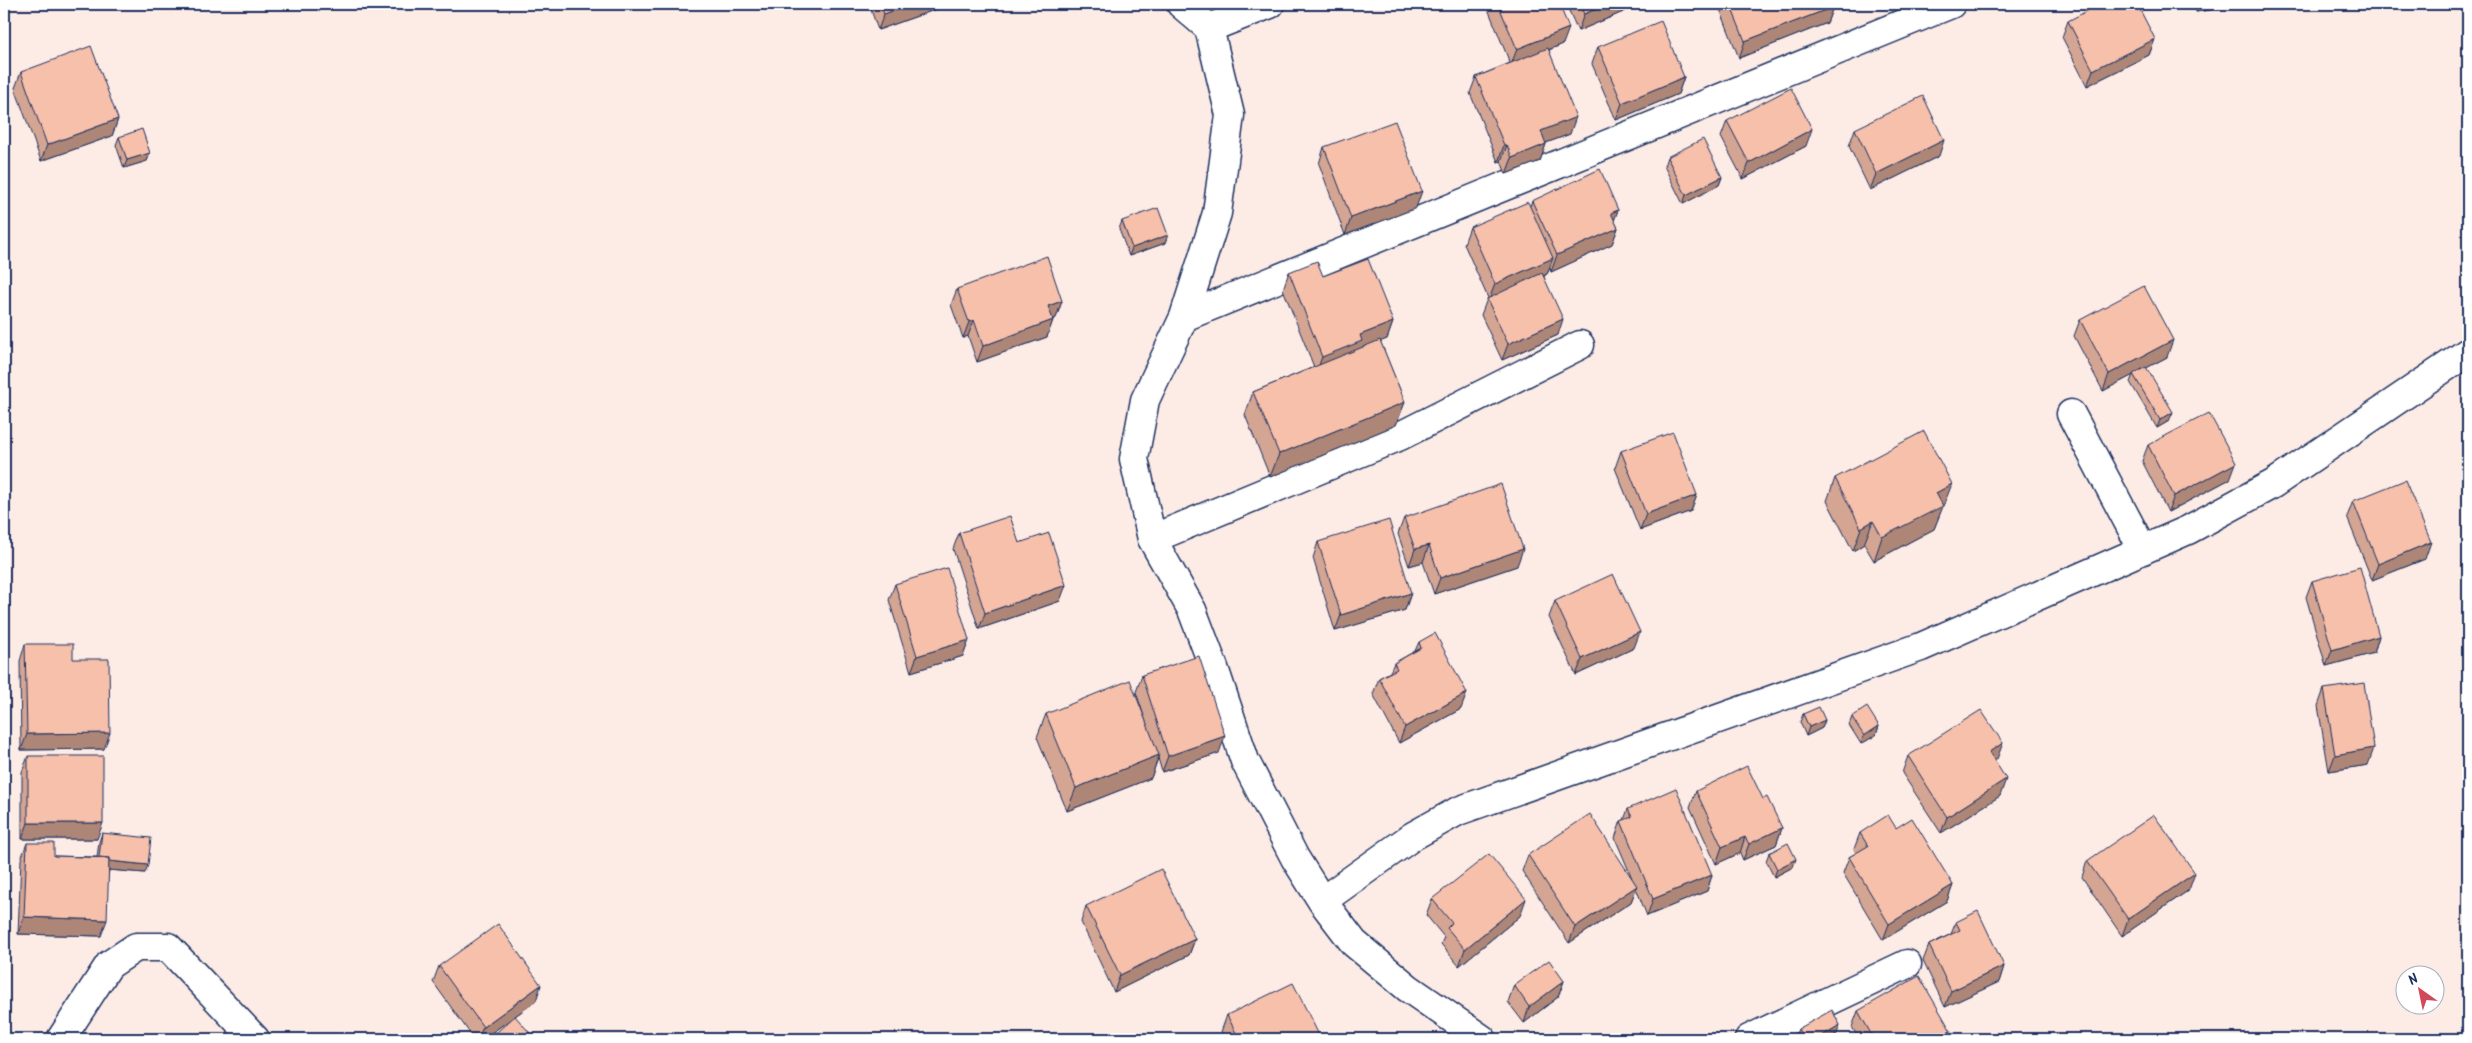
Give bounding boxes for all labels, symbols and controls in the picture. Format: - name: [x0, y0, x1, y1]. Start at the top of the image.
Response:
- north arrow: [2394, 966, 2444, 1016]
- text: N: [2404, 968, 2423, 992]

